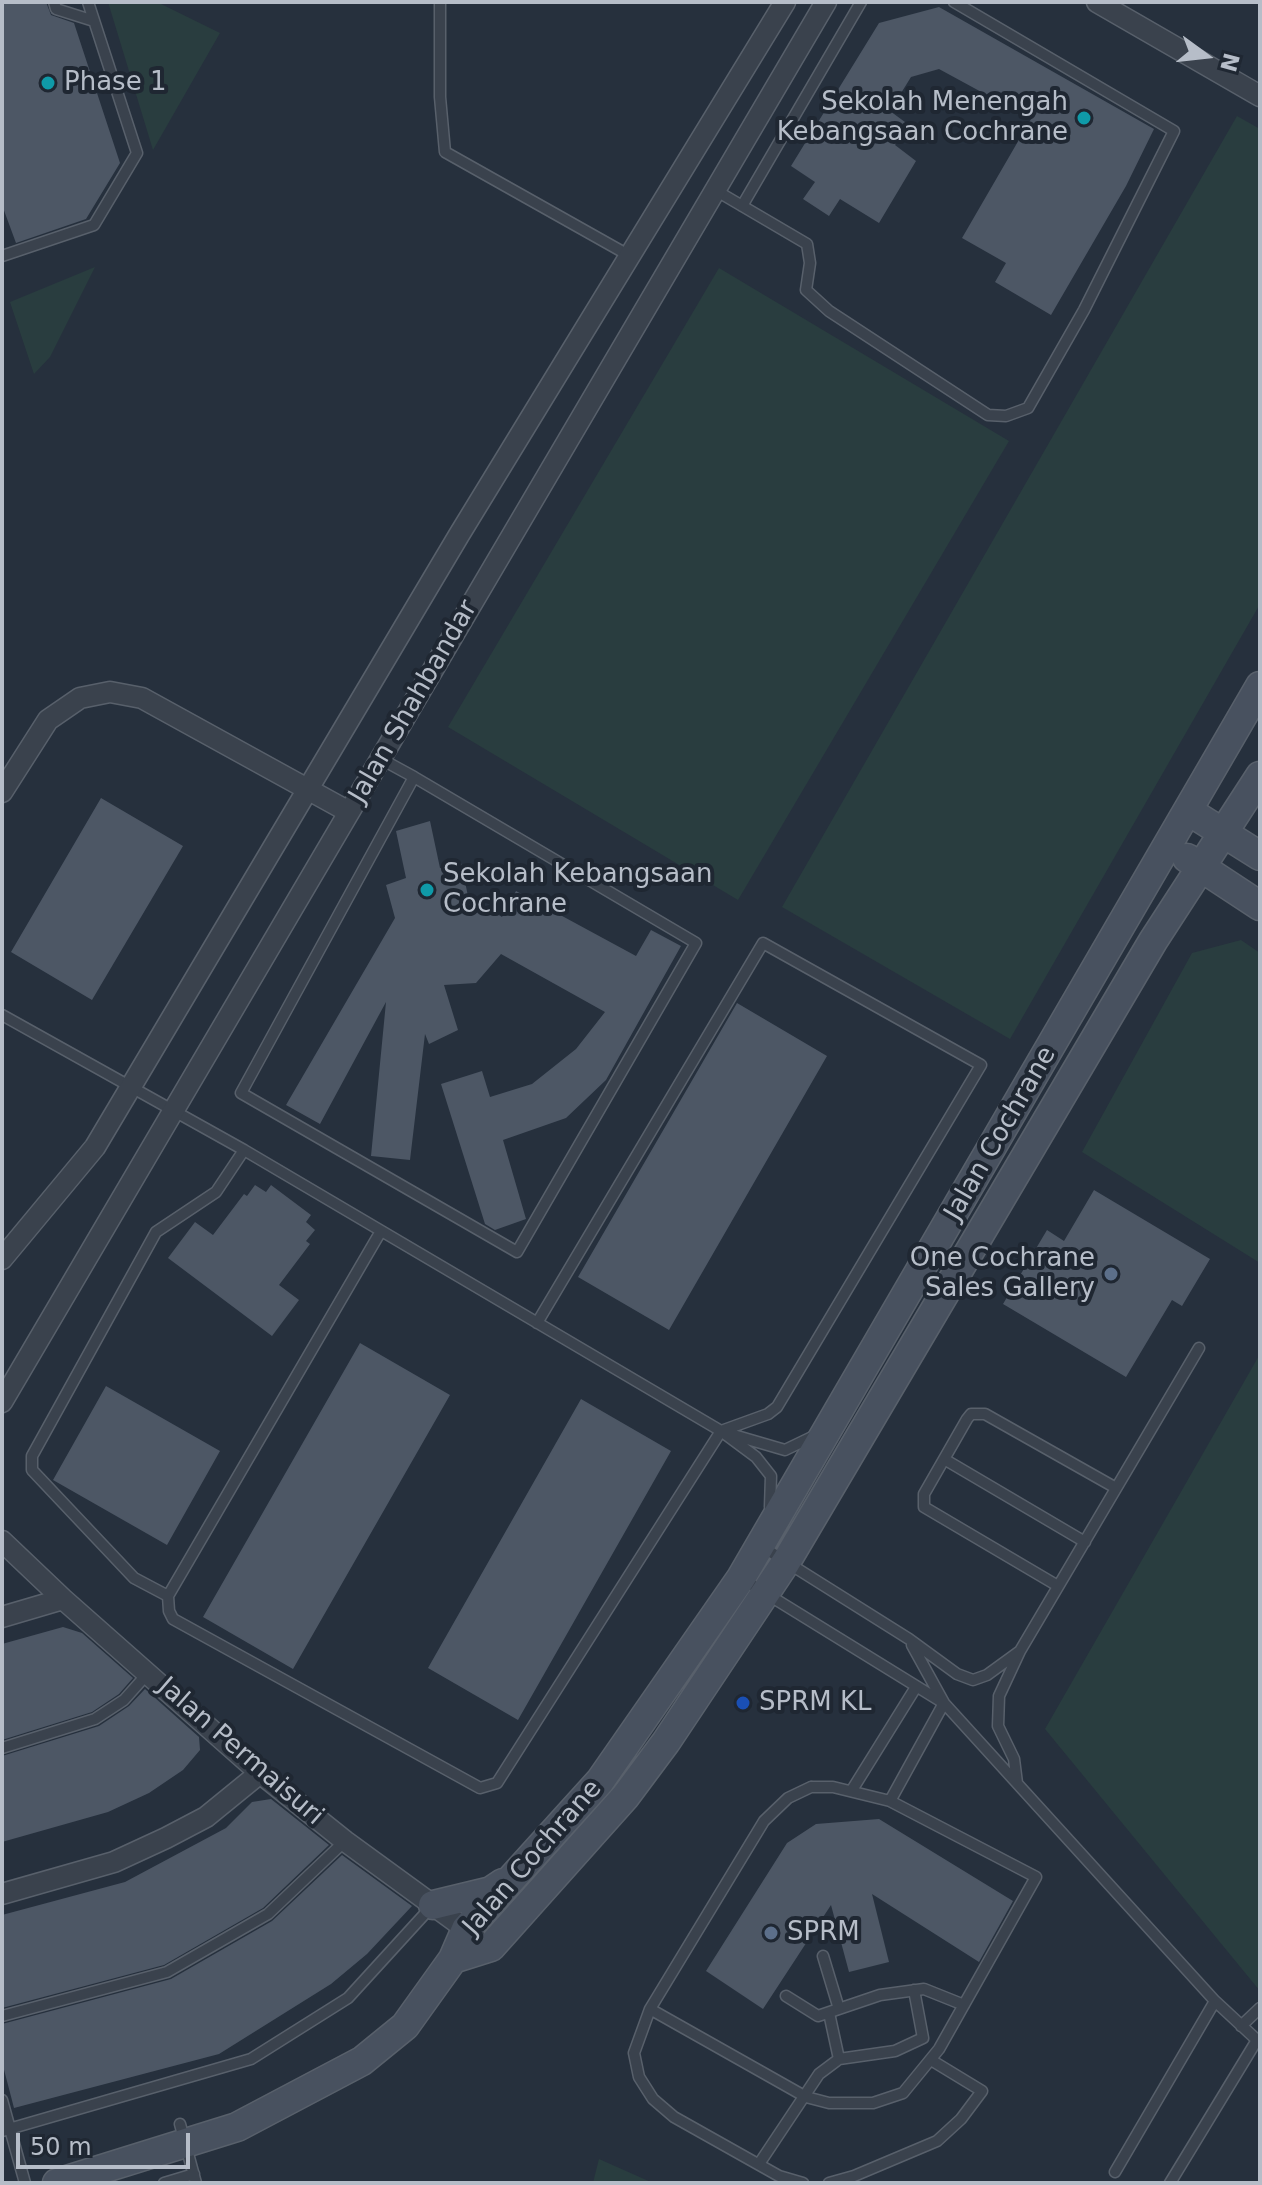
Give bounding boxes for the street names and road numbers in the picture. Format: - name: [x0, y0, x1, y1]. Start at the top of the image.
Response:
- street label: Jalan Shahbandar: [343, 595, 485, 809]
- street label: Jalan Cochrane: [939, 1042, 1063, 1226]
- street label: Jalan Permaisuri: [151, 1672, 329, 1832]
- street label: Jalan Cochrane: [457, 1774, 609, 1942]

